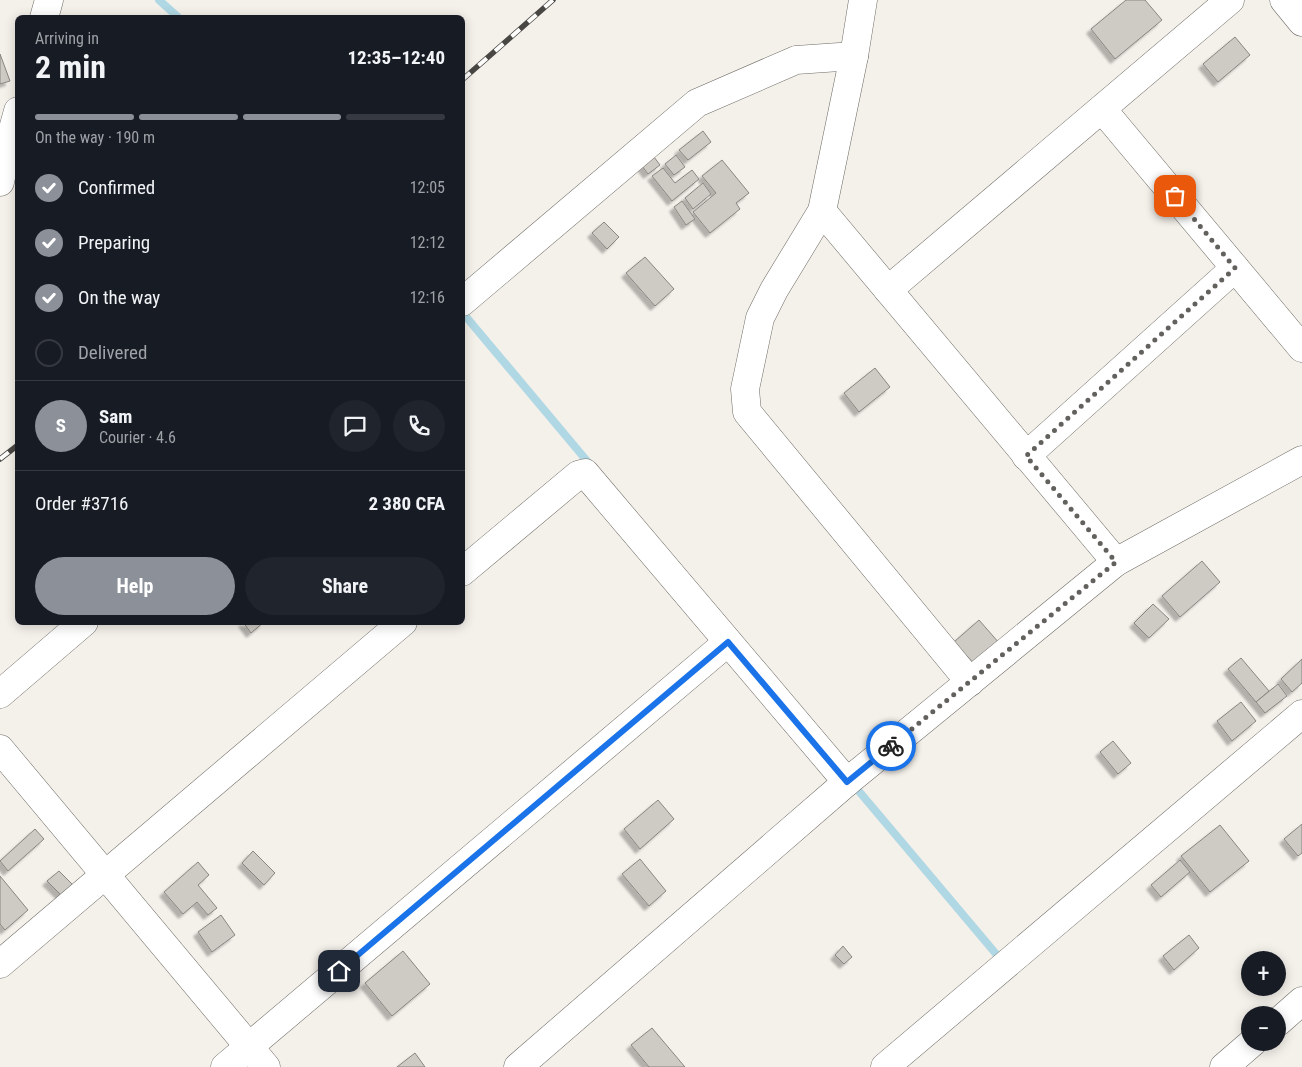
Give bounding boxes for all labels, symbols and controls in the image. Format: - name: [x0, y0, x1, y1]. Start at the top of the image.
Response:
- text: Arriving in: [35, 29, 99, 48]
- text: 12:35–12:40: [347, 46, 445, 69]
- text: 2 min: [35, 48, 106, 86]
- text: On the way · 190 m: [35, 128, 155, 147]
- icon: check: [35, 174, 63, 202]
- pin: [1154, 175, 1196, 217]
- text: Confirmed: [78, 176, 155, 199]
- text: 12:05: [410, 178, 445, 197]
- icon: bag: [1161, 182, 1189, 210]
- icon: check: [35, 229, 63, 257]
- text: Preparing: [78, 231, 150, 254]
- text: 12:12: [410, 233, 445, 252]
- icon: check: [35, 284, 63, 312]
- text: On the way: [78, 286, 160, 309]
- text: 12:16: [410, 288, 445, 307]
- text: Delivered: [78, 341, 147, 364]
- button: chat: [329, 400, 381, 452]
- button: phone: [393, 400, 445, 452]
- text: Sam: [99, 405, 132, 428]
- text: S: [56, 414, 66, 437]
- text: Courier · 4.6: [99, 428, 176, 447]
- text: Order #3716: [35, 492, 128, 515]
- text: 2 380 CFA: [368, 492, 445, 515]
- button: Help: [35, 557, 235, 615]
- button: Share: [245, 557, 445, 615]
- courier: [866, 721, 916, 771]
- icon: bike: [877, 732, 905, 760]
- pin: [318, 950, 360, 992]
- map controls: [1241, 951, 1286, 1051]
- button: +: [1241, 951, 1286, 996]
- icon: home: [325, 957, 353, 985]
- button: −: [1241, 1006, 1286, 1051]

